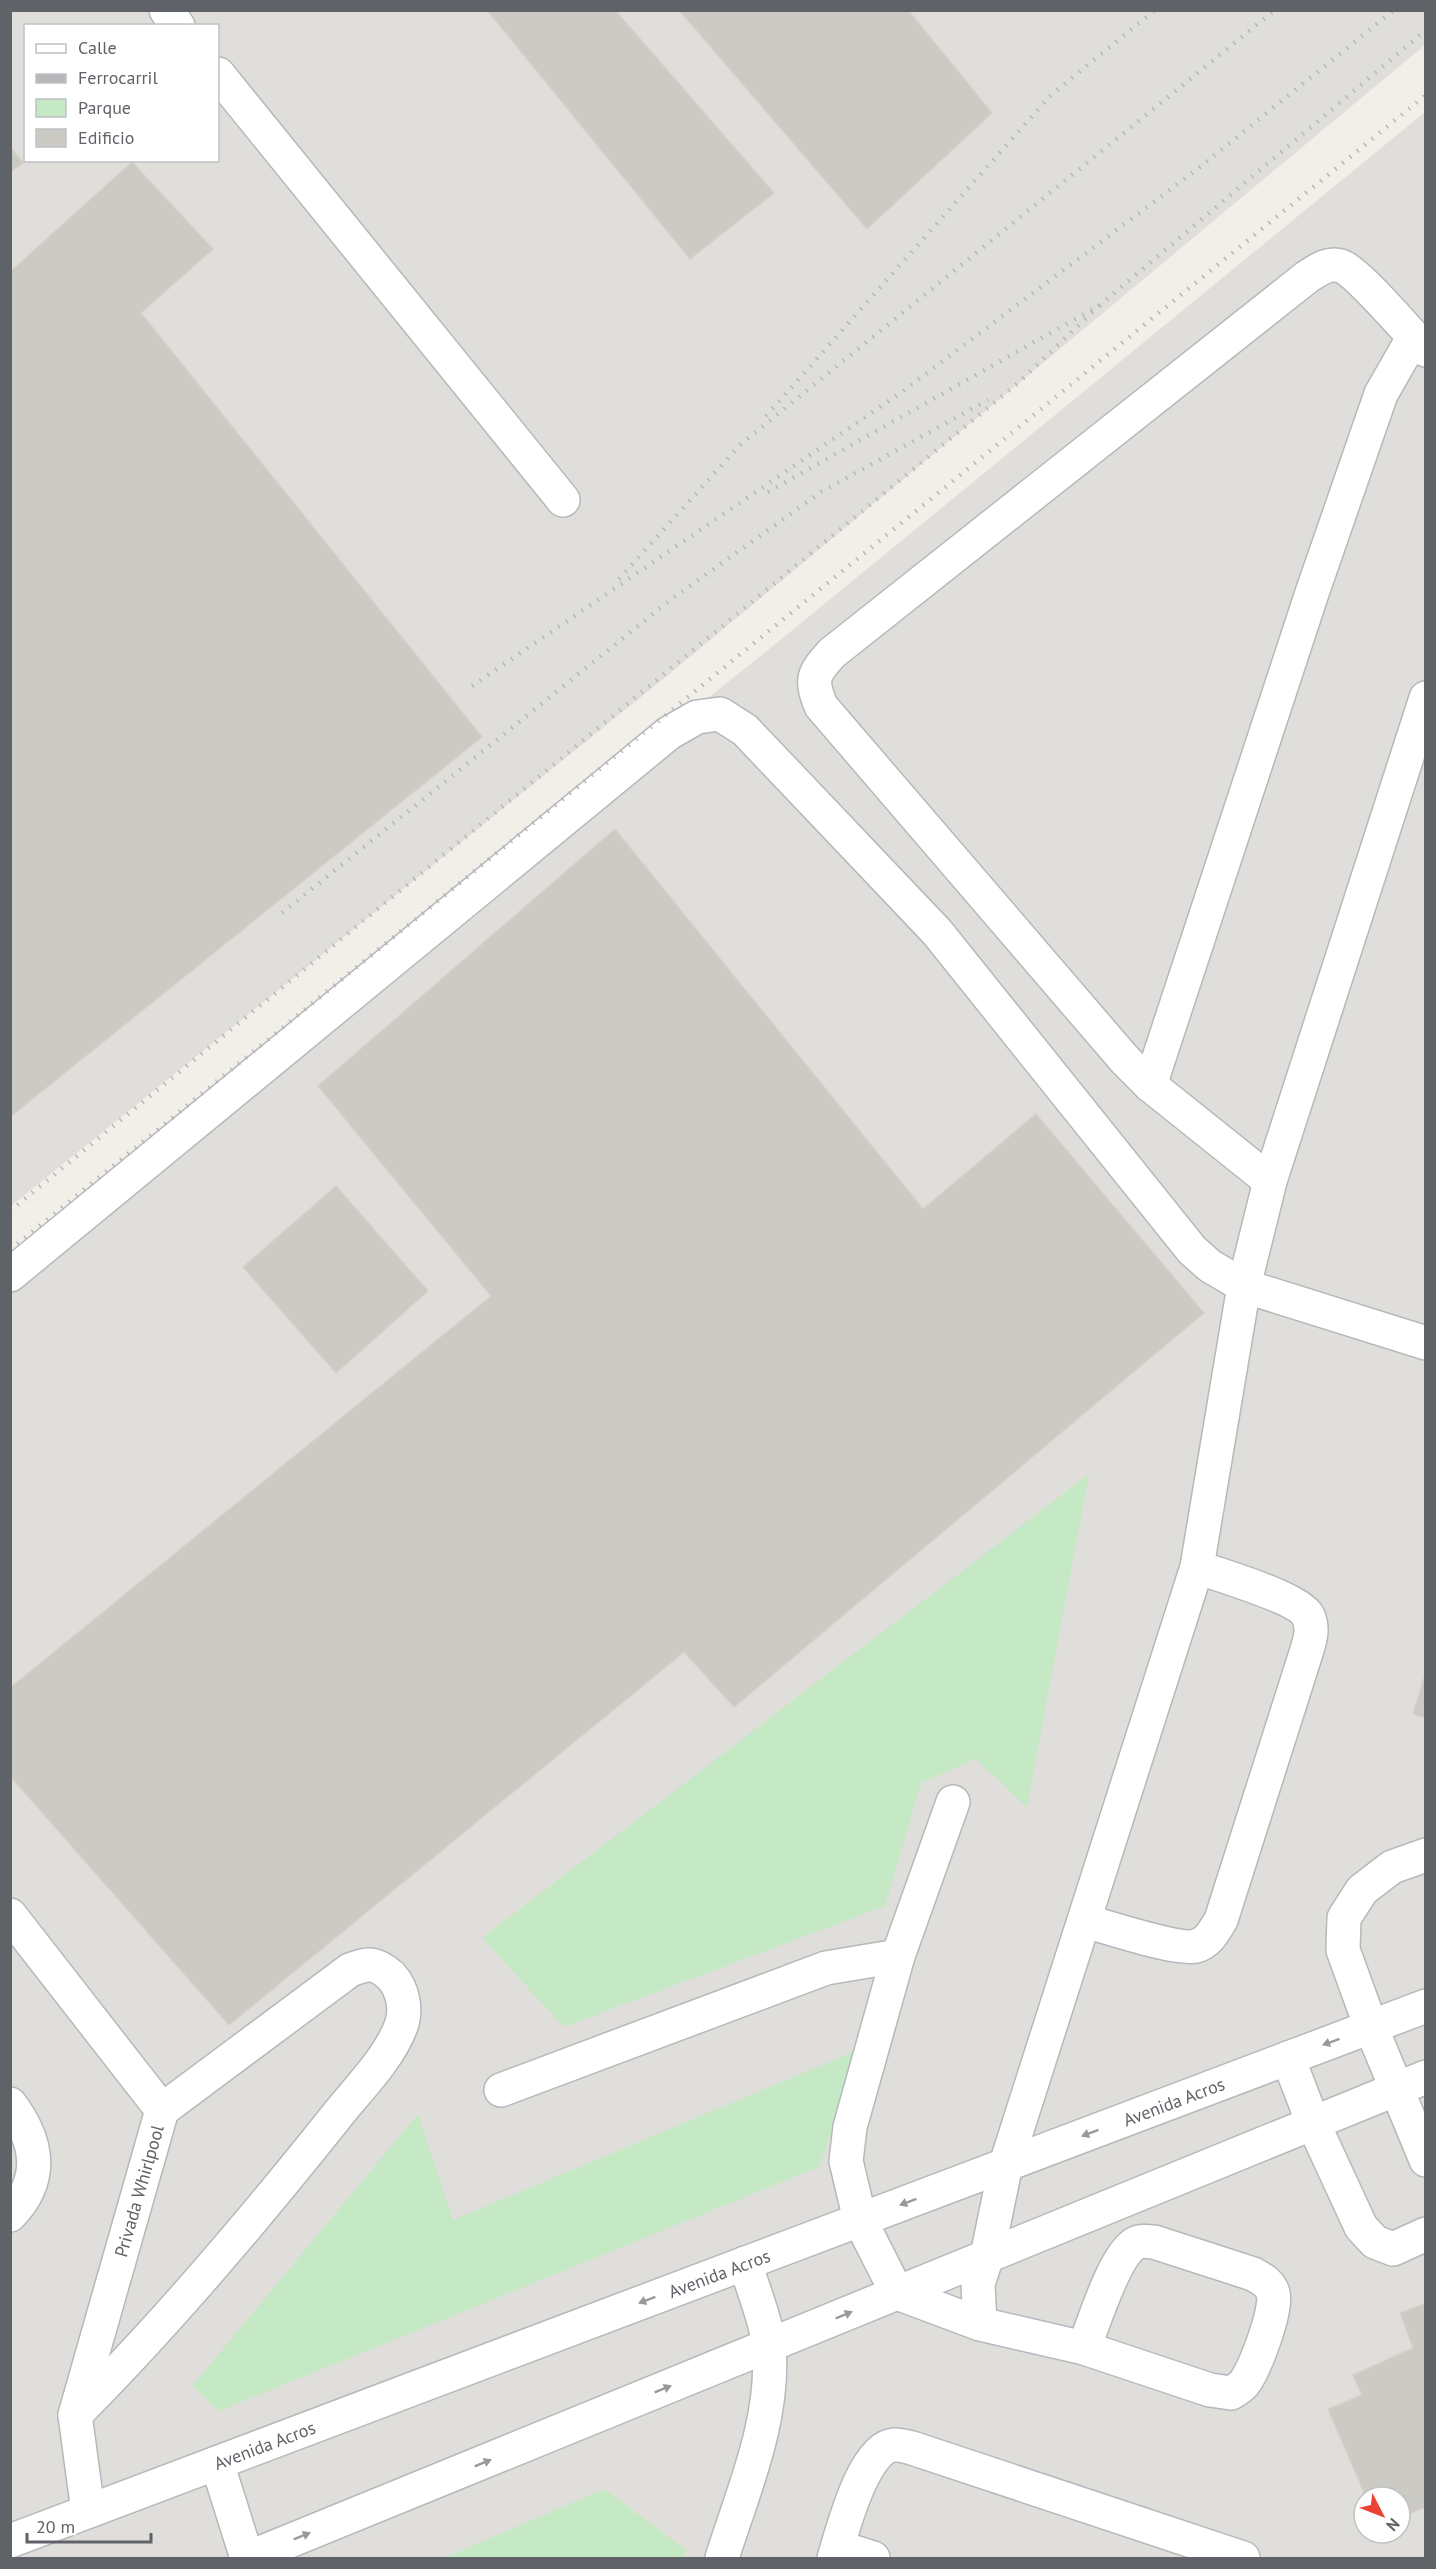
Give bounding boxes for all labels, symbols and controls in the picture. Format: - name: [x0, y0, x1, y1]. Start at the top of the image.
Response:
- legend: [24, 24, 219, 162]
- text: Calle: [78, 36, 117, 59]
- text: Ferrocarril: [78, 66, 158, 89]
- text: Parque: [78, 96, 131, 119]
- text: Edificio: [78, 126, 134, 149]
- one-way arrow: [1322, 2037, 1340, 2047]
- street label: Avenida Acros: [1120, 2072, 1228, 2131]
- street label: Privada Whirlpool: [109, 2122, 169, 2260]
- one-way arrow: [1081, 2128, 1099, 2138]
- one-way arrow: [898, 2197, 916, 2207]
- street label: Avenida Acros: [665, 2243, 773, 2303]
- one-way arrow: [637, 2295, 655, 2305]
- one-way arrow: [835, 2310, 853, 2319]
- one-way arrow: [655, 2384, 673, 2394]
- street label: Avenida Acros: [210, 2415, 318, 2475]
- one-way arrow: [474, 2458, 492, 2467]
- north arrow: [1352, 2485, 1412, 2545]
- scale bar: [27, 2506, 152, 2544]
- text: N: [1382, 2514, 1404, 2536]
- text: 20 m: [36, 2515, 75, 2538]
- one-way arrow: [294, 2531, 312, 2541]

